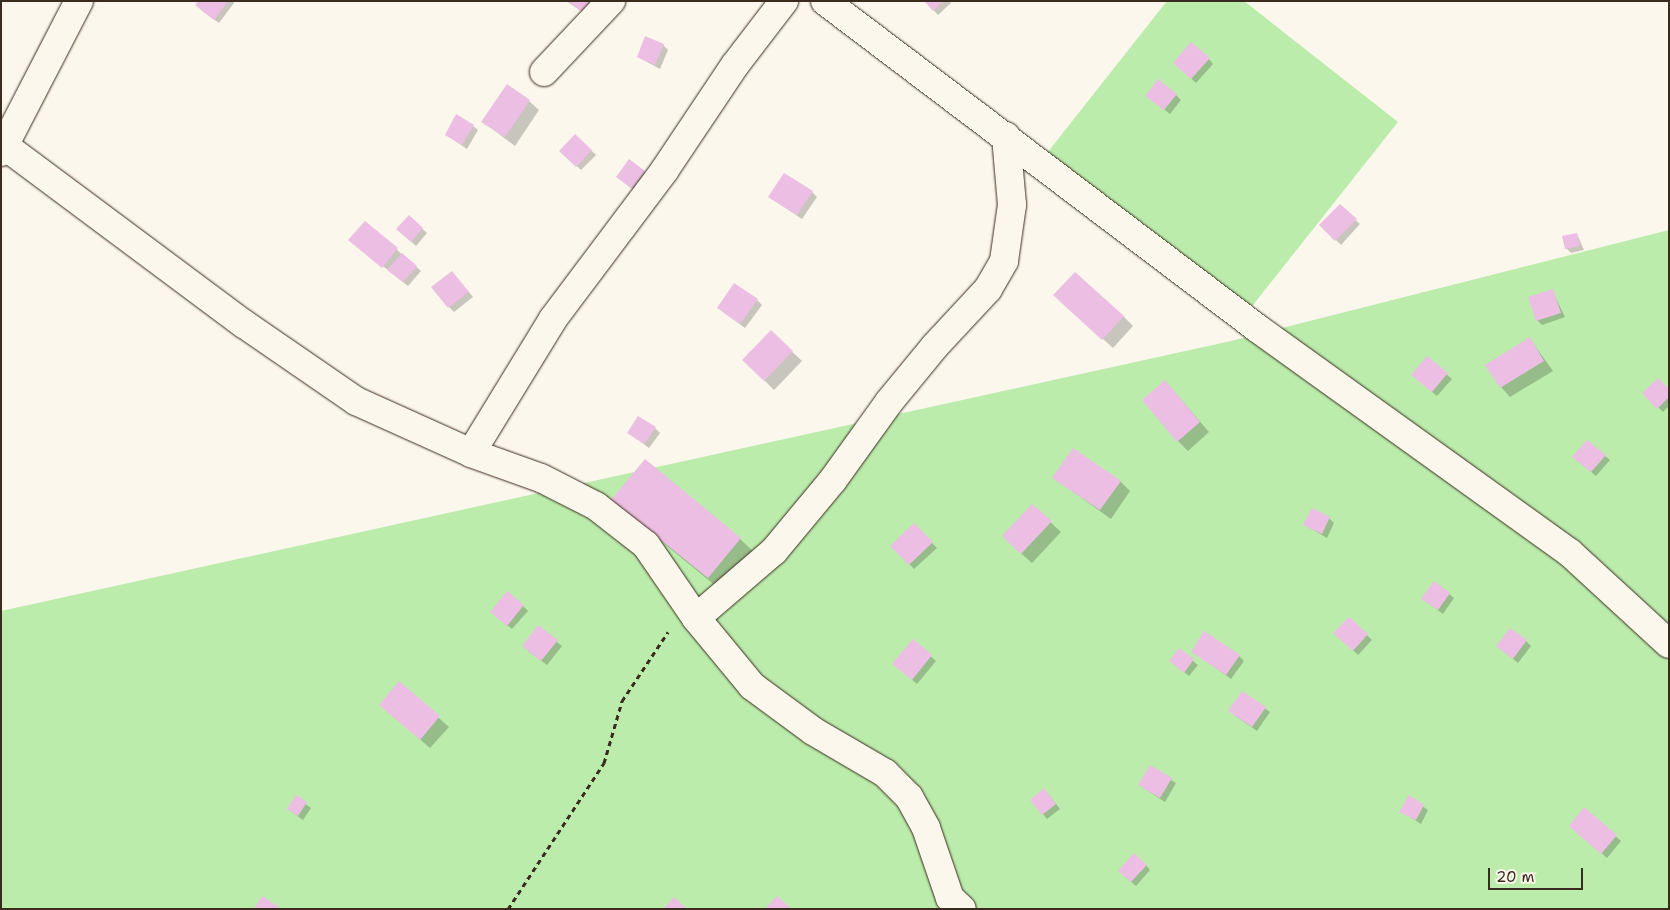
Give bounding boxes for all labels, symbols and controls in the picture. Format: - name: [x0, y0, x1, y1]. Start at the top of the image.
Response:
- scale bar: [1490, 858, 1585, 890]
- text: 20 m: [1496, 867, 1535, 887]

